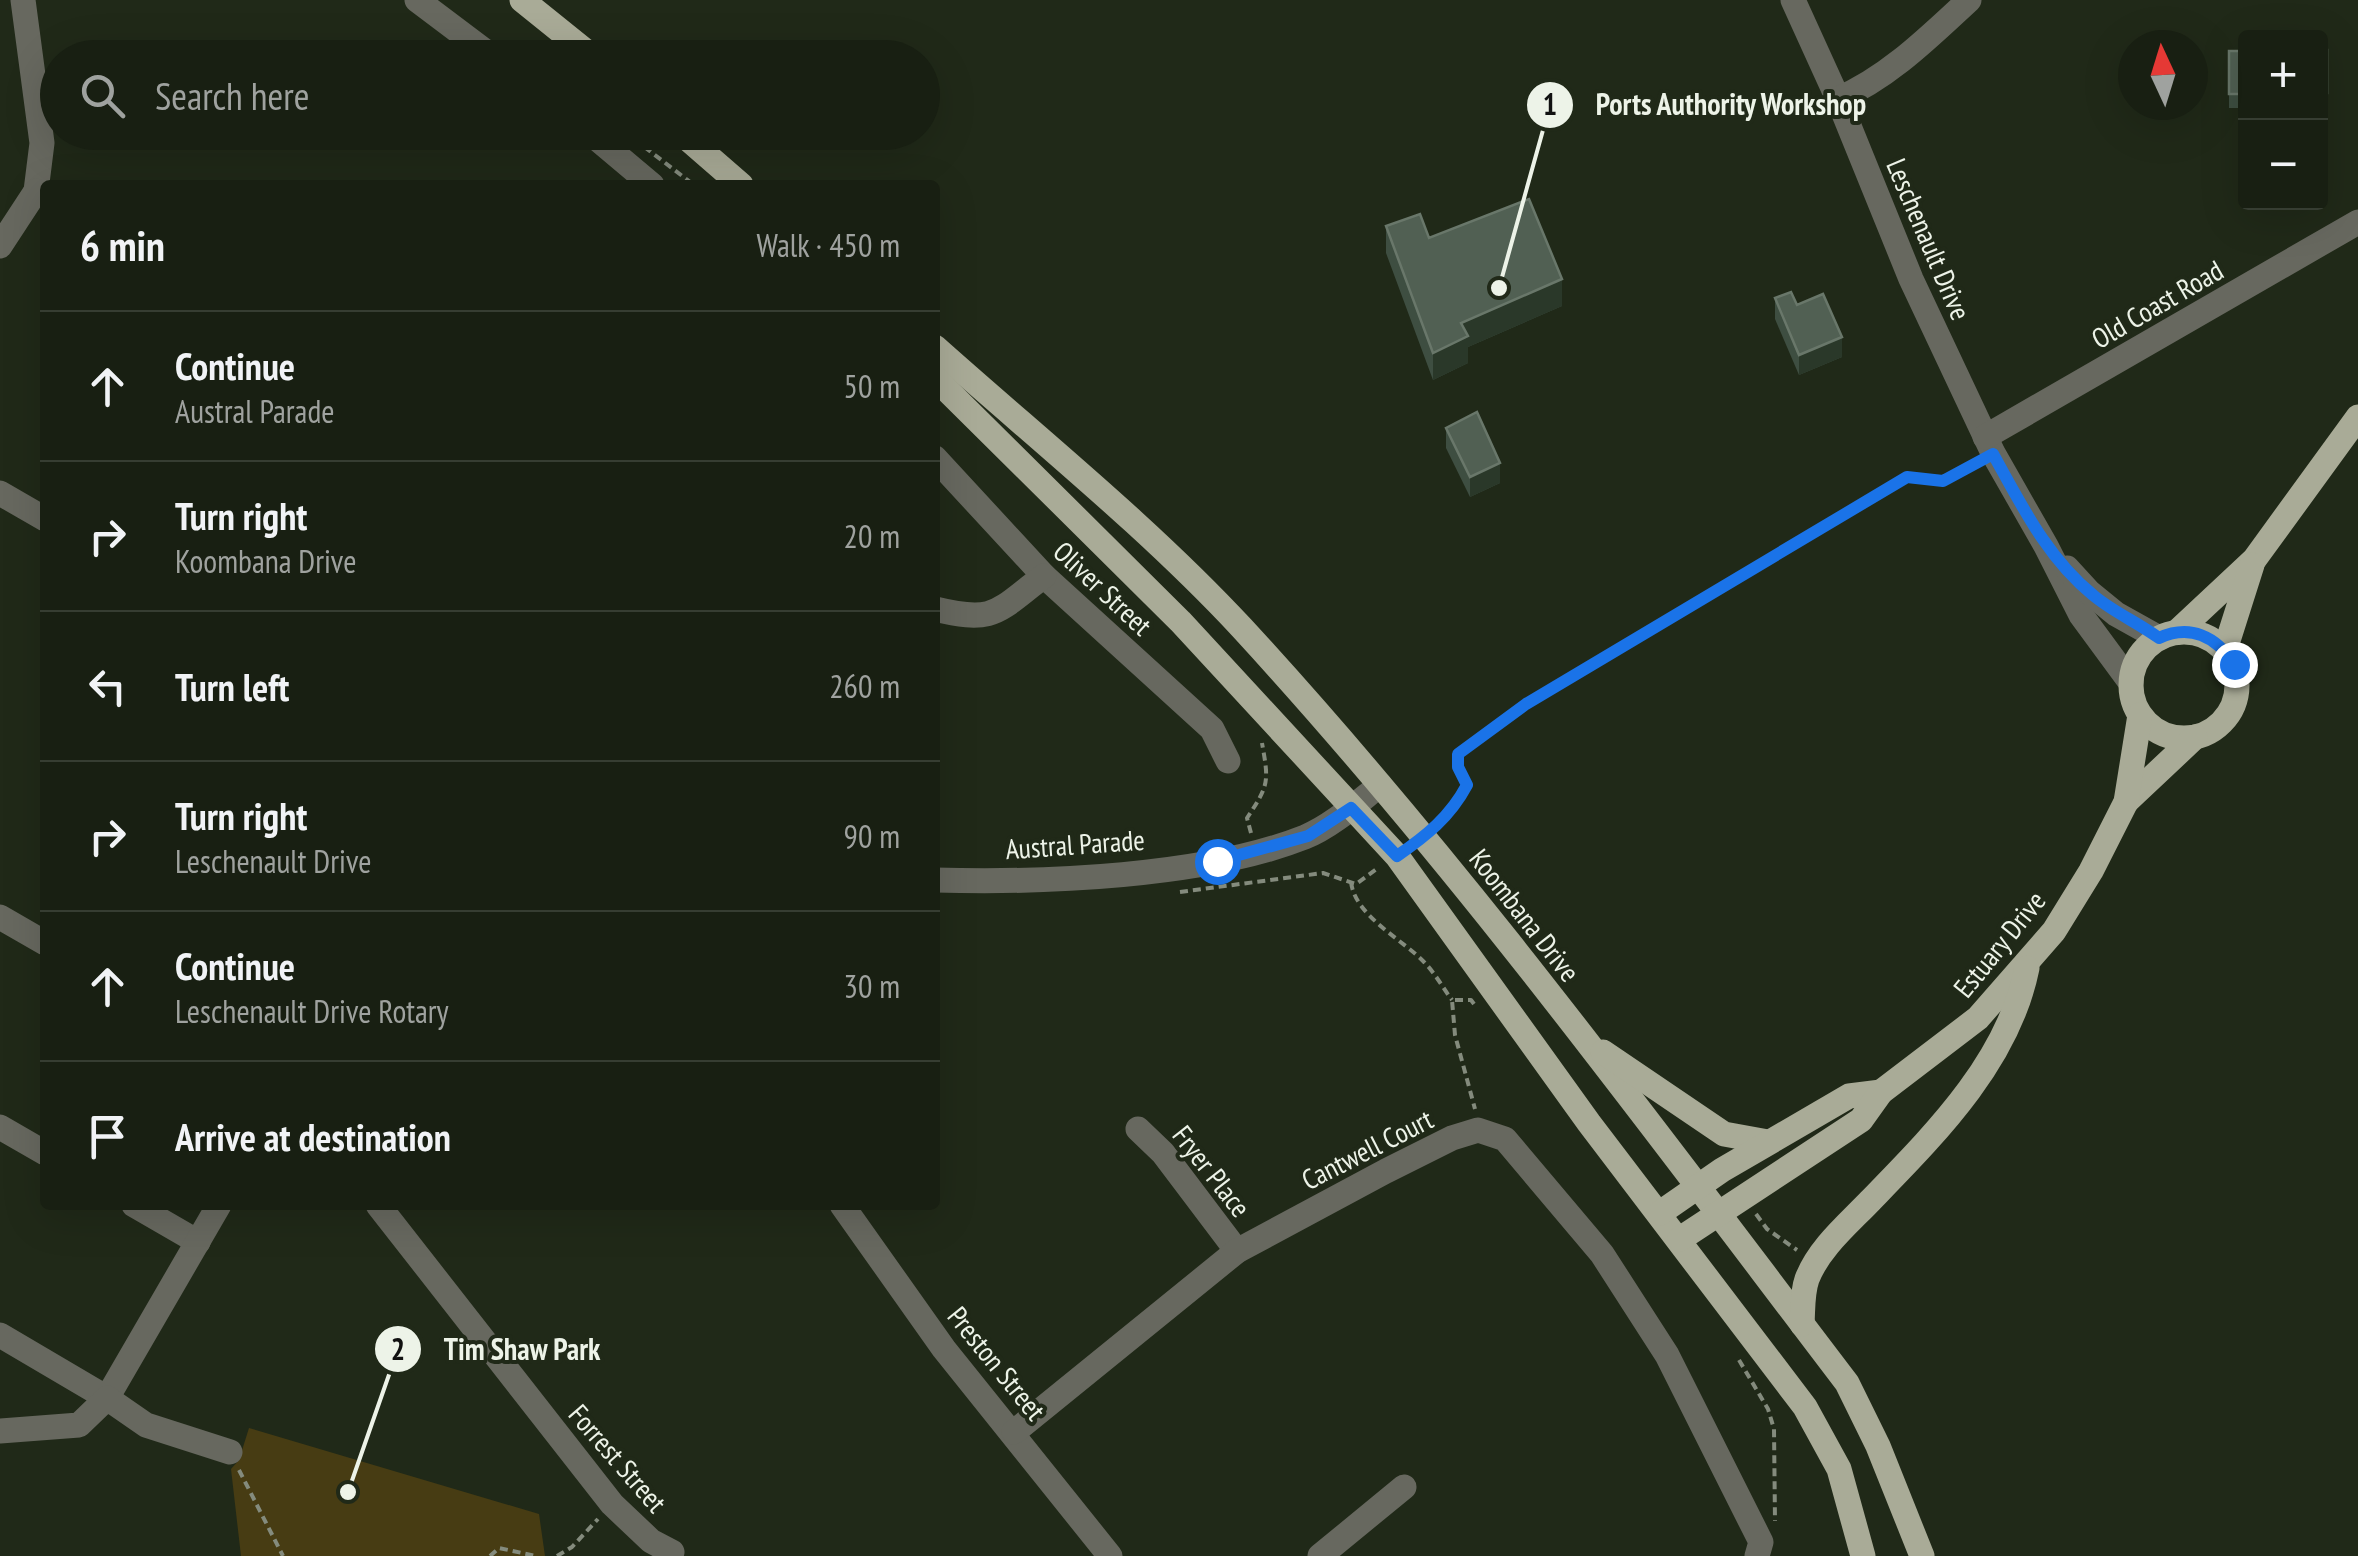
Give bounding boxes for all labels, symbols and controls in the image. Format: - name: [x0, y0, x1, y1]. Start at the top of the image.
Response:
- north arrow: [2118, 30, 2208, 120]
- map controls: [2238, 30, 2328, 210]
- button: +: [2238, 30, 2328, 120]
- search box: [40, 40, 940, 150]
- icon: search: [75, 68, 130, 123]
- text: Search here: [155, 71, 309, 120]
- callout: Ports Authority Workshop: [1525, 75, 1888, 135]
- text: 1: [1543, 84, 1557, 123]
- text: Ports Authority Workshop: [1596, 84, 1866, 123]
- button: −: [2238, 120, 2328, 210]
- street label: Leschenault Drive: [1878, 153, 1980, 325]
- text: 6 min: [80, 218, 165, 273]
- text: Walk · 450 m: [756, 224, 900, 266]
- street label: Old Coast Road: [2084, 251, 2230, 357]
- text: Continue: [175, 341, 295, 390]
- icon: ahead: [80, 359, 135, 414]
- text: 50 m: [844, 365, 900, 407]
- text: Austral Parade: [175, 390, 334, 432]
- text: Turn right: [175, 491, 307, 540]
- icon: right: [80, 509, 135, 564]
- text: 20 m: [844, 515, 900, 557]
- street label: Oliver Street: [1046, 533, 1160, 643]
- text: Koombana Drive: [175, 540, 356, 582]
- route end: [2212, 642, 2258, 688]
- icon: left: [80, 659, 135, 714]
- text: Turn left: [175, 662, 289, 711]
- text: 260 m: [829, 665, 900, 707]
- text: Turn right: [175, 791, 307, 840]
- icon: right: [80, 809, 135, 864]
- text: 90 m: [844, 815, 900, 857]
- street label: Austral Parade: [1004, 821, 1146, 867]
- route start: [1195, 839, 1241, 885]
- text: Leschenault Drive: [175, 840, 372, 882]
- street label: Koombana Drive: [1462, 841, 1588, 989]
- street label: Estuary Drive: [1945, 883, 2053, 1005]
- text: Continue: [175, 941, 295, 990]
- icon: ahead: [80, 959, 135, 1014]
- text: 30 m: [844, 965, 900, 1007]
- text: Leschenault Drive Rotary: [175, 990, 449, 1032]
- street label: Cantwell Court: [1295, 1100, 1439, 1198]
- icon: arrive: [80, 1109, 135, 1164]
- text: Arrive at destination: [175, 1112, 451, 1161]
- street label: Fryer Place: [1165, 1118, 1259, 1224]
- street label: Preston Street: [940, 1298, 1054, 1428]
- callout: Tim Shaw Park: [373, 1319, 620, 1379]
- text: 2: [391, 1329, 405, 1368]
- text: Tim Shaw Park: [444, 1329, 601, 1368]
- street label: Forrest Street: [561, 1396, 675, 1520]

